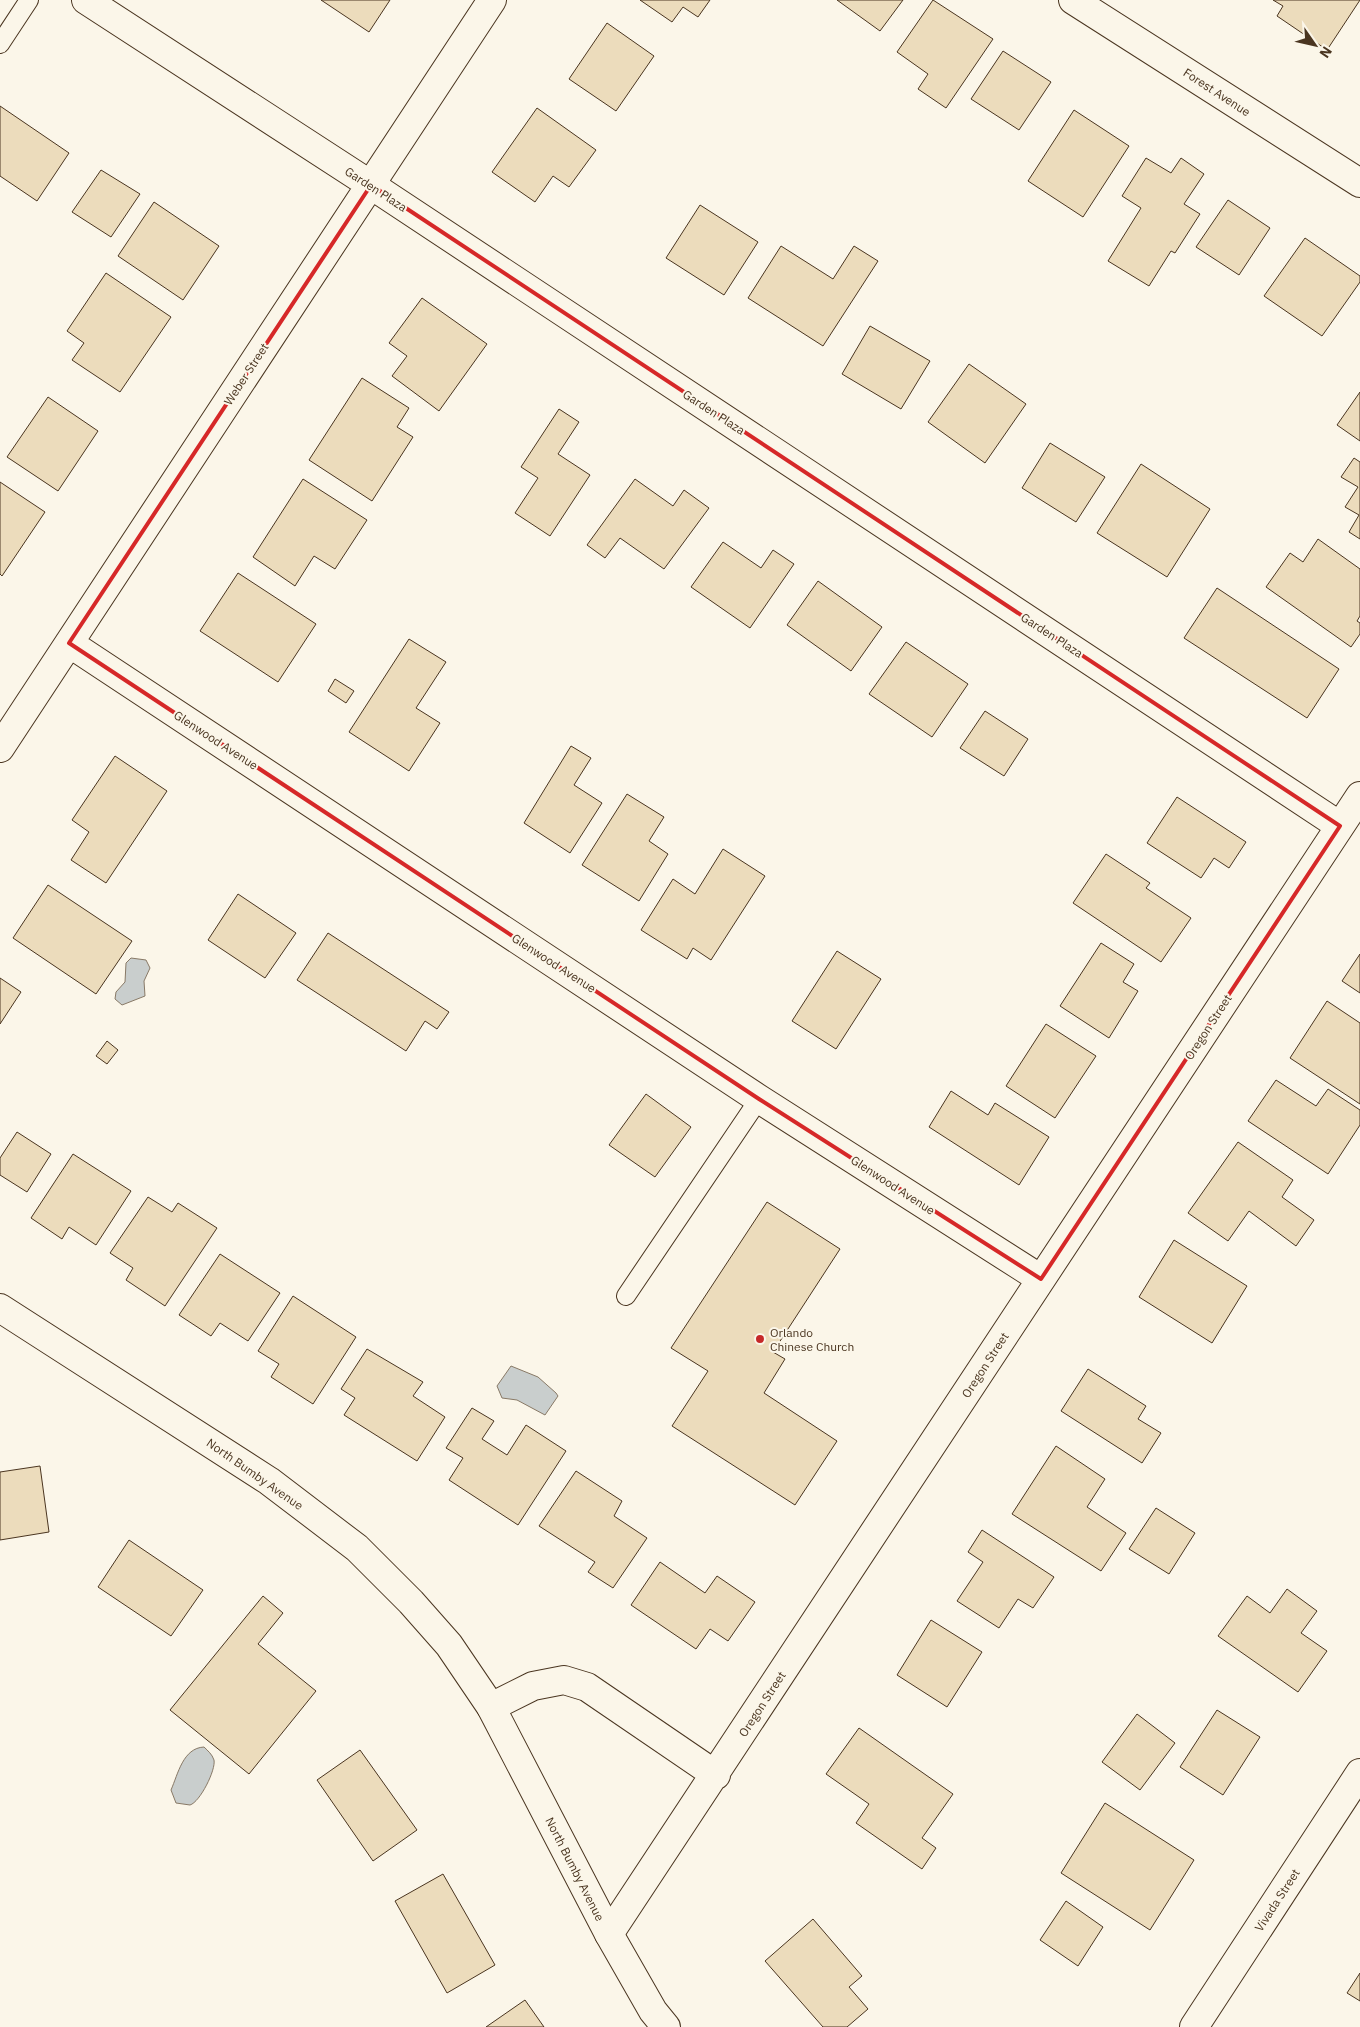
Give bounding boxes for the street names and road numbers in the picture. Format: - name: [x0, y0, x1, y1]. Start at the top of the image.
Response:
- street label: Forest Avenue: [1181, 65, 1254, 119]
- street label: Garden Plaza: [342, 163, 410, 215]
- street label: Weber Street: [220, 340, 272, 408]
- street label: Garden Plaza: [680, 386, 748, 438]
- street label: Garden Plaza: [1018, 609, 1086, 661]
- street label: Glenwood Avenue: [171, 707, 261, 773]
- street label: Glenwood Avenue: [509, 930, 599, 996]
- street label: Oregon Street: [1181, 991, 1235, 1063]
- street label: Glenwood Avenue: [848, 1152, 938, 1218]
- street label: Oregon Street: [958, 1329, 1012, 1401]
- street label: North Bumby Avenue: [204, 1435, 307, 1513]
- street label: Oregon Street: [735, 1668, 789, 1740]
- street label: North Bumby Avenue: [542, 1815, 608, 1924]
- street label: Vivada Street: [1251, 1866, 1303, 1934]

